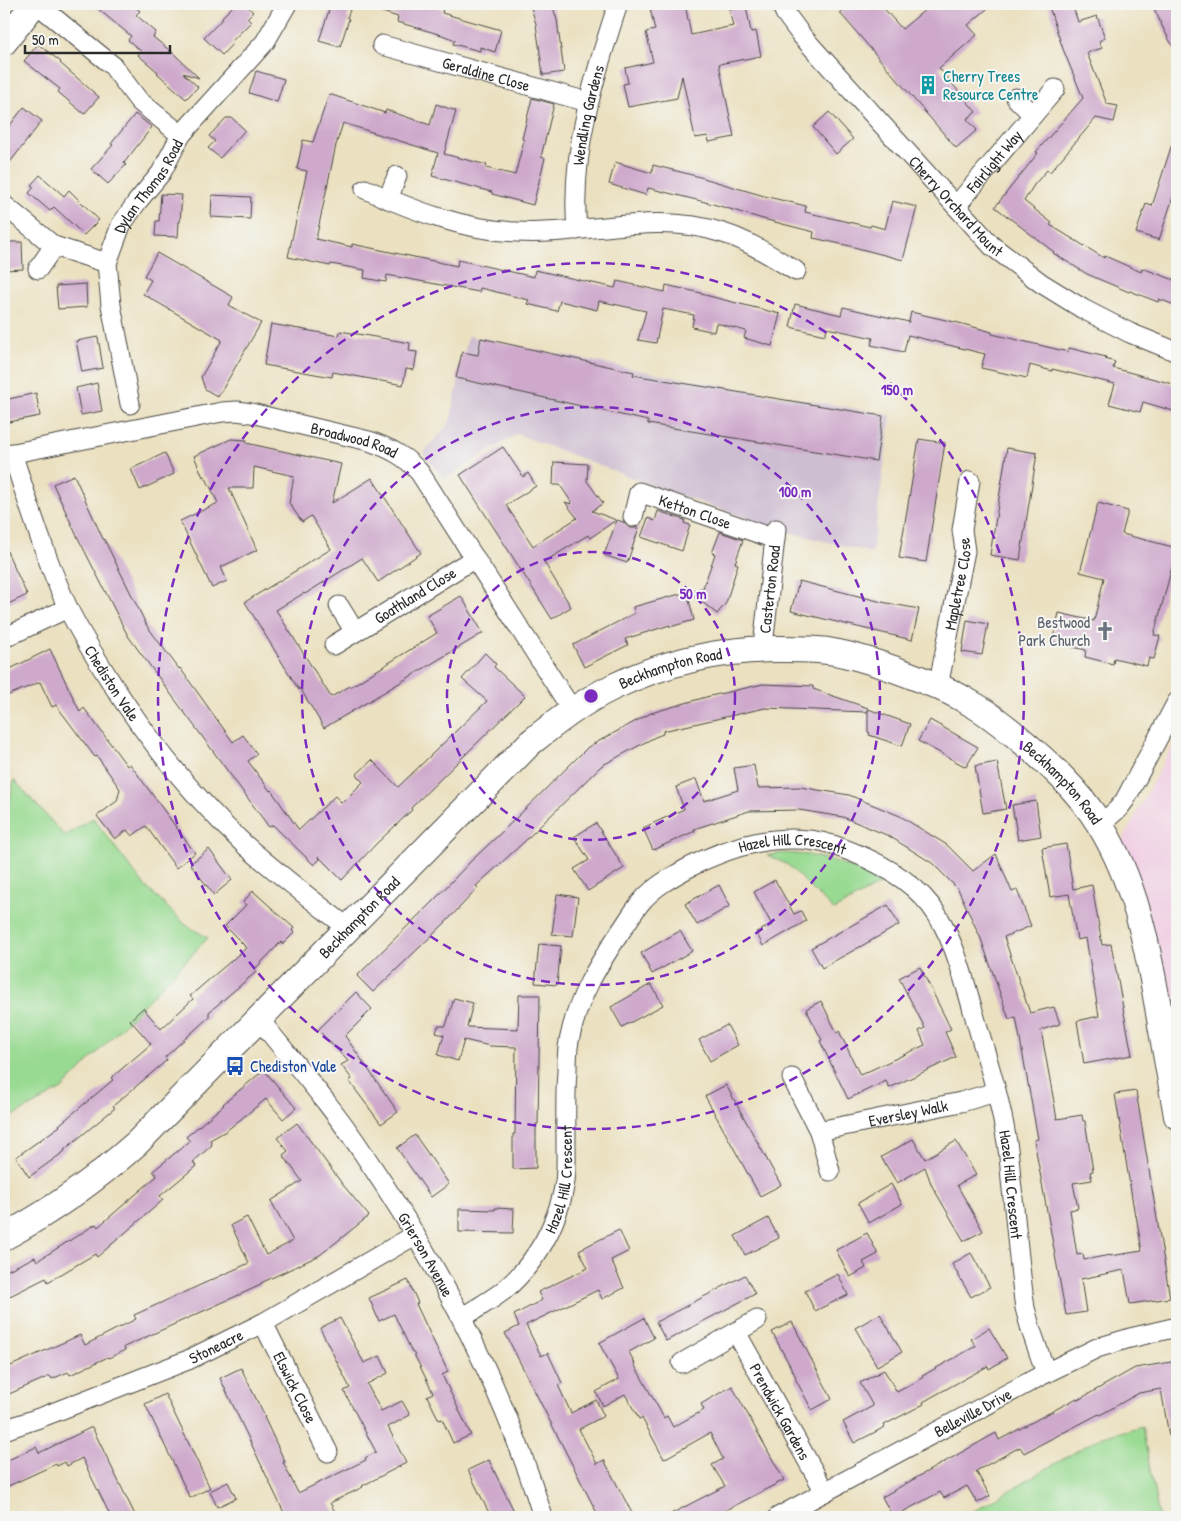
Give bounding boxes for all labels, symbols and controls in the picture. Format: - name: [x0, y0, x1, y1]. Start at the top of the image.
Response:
- scale bar: [25, 22, 170, 54]
- text: 50 m: [32, 29, 59, 50]
- street label: Geraldine Close: [440, 51, 533, 97]
- street label: Wendling Gardens: [567, 62, 609, 166]
- place label: Cherry Trees Resource Centre: [943, 65, 1039, 105]
- building icon: Cherry Trees Resource Centre: [917, 74, 939, 96]
- street label: Fairlight Way: [961, 125, 1027, 198]
- street label: Dylan Thomas Road: [108, 135, 188, 236]
- street label: Cherry Orchard Mount: [904, 151, 1008, 262]
- text: 150 m: [881, 379, 913, 400]
- street label: Broadwood Road: [309, 417, 402, 463]
- text: 100 m: [779, 481, 811, 502]
- street label: Ketton Close: [656, 489, 735, 534]
- street label: Mapletree Close: [939, 536, 976, 632]
- street label: Casterton Road: [753, 544, 785, 634]
- street label: Goathland Close: [370, 561, 460, 629]
- text: 50 m: [680, 583, 706, 604]
- place label: Bestwood Park Church: [1019, 611, 1090, 651]
- church icon: Bestwood Park Church: [1094, 620, 1116, 642]
- street label: Chediston Vale: [80, 641, 145, 726]
- street label: Beckhampton Road: [615, 642, 723, 694]
- centre of rings: [582, 687, 600, 705]
- street label: Beckhampton Road: [1018, 736, 1108, 828]
- street label: Hazel Hill Crescent: [736, 828, 850, 860]
- street label: Beckhampton Road: [314, 871, 404, 963]
- bus stop icon: Chediston Vale: [224, 1055, 246, 1077]
- place label: Chediston Vale: [250, 1055, 337, 1077]
- street label: Eversley Walk: [867, 1094, 950, 1132]
- street label: Hazel Hill Crescent: [539, 1125, 577, 1237]
- street label: Hazel Hill Crescent: [994, 1128, 1028, 1241]
- street label: Grierson Avenue: [393, 1208, 459, 1301]
- street label: Stoneacre: [185, 1323, 247, 1369]
- street label: Elswick Close: [268, 1348, 323, 1427]
- street label: Prendwick Gardens: [745, 1359, 816, 1464]
- street label: Belleville Drive: [930, 1382, 1016, 1442]

